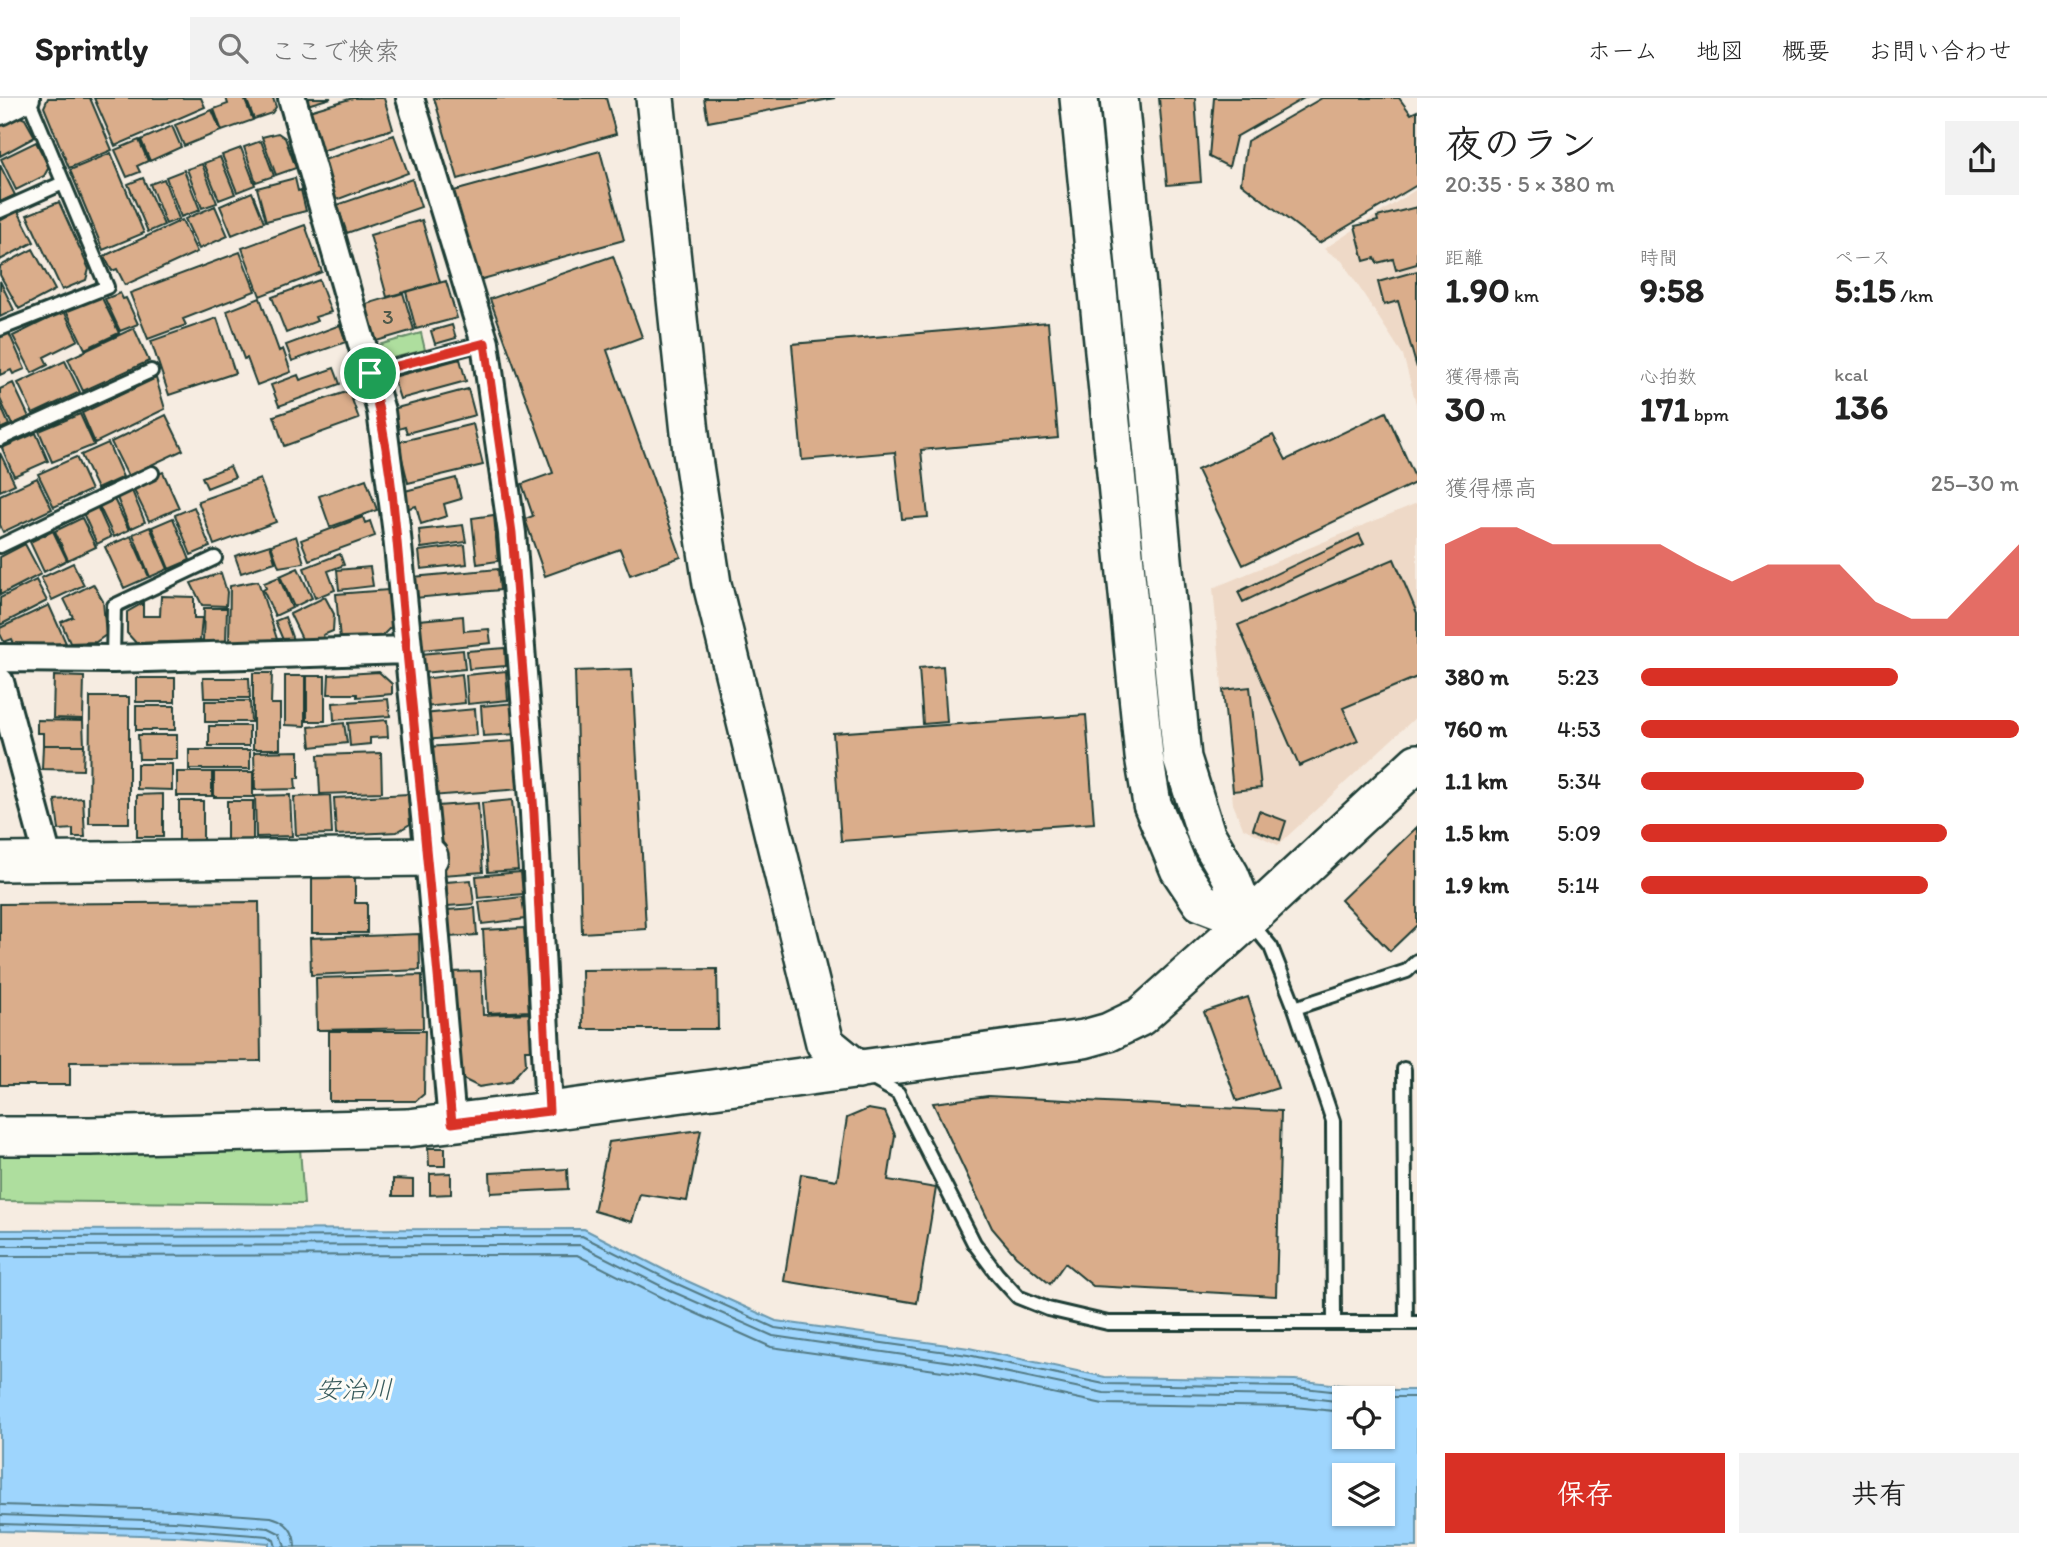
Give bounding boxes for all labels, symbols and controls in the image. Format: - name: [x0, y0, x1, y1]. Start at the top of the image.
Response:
- search box: [190, 17, 680, 80]
- text: Sprintly: [35, 29, 148, 68]
- icon: search: [214, 29, 252, 67]
- text: ここで検索: [270, 35, 400, 67]
- text: ホーム: [1587, 36, 1658, 65]
- text: 地図: [1696, 36, 1744, 65]
- text: 概要: [1782, 36, 1830, 65]
- text: お問い合わせ: [1868, 36, 2012, 65]
- text: 夜のラン: [1445, 121, 1597, 167]
- button: share: [1945, 121, 2019, 195]
- text: 20:35 · 5 × 380 m: [1445, 170, 1615, 198]
- text: 距離: [1445, 246, 1483, 269]
- text: 時間: [1640, 246, 1678, 269]
- text: ペース: [1834, 246, 1890, 269]
- text: 1.90: [1445, 269, 1510, 311]
- text: 9:58: [1640, 269, 1704, 311]
- text: 5:15: [1834, 269, 1896, 311]
- text: km: [1510, 284, 1539, 307]
- text: /km: [1896, 284, 1933, 307]
- house number: 3: [382, 304, 394, 329]
- pin: [340, 343, 400, 403]
- icon: arrive: [351, 354, 389, 392]
- text: kcal: [1834, 363, 1868, 386]
- text: 獲得標高: [1445, 365, 1521, 388]
- text: 心拍数: [1640, 365, 1697, 388]
- text: 136: [1834, 386, 1888, 428]
- text: 30: [1445, 388, 1486, 430]
- text: 171: [1640, 388, 1690, 430]
- text: m: [1486, 403, 1506, 426]
- text: bpm: [1690, 403, 1729, 426]
- text: 25–30 m: [1931, 469, 2019, 497]
- text: 獲得標高: [1445, 474, 1537, 502]
- text: 380 m: [1445, 663, 1509, 691]
- text: 5:23: [1557, 663, 1599, 691]
- text: 760 m: [1445, 715, 1507, 743]
- text: 4:53: [1557, 715, 1601, 743]
- text: 1.1 km: [1445, 767, 1508, 795]
- text: 5:34: [1557, 767, 1601, 795]
- text: 1.5 km: [1445, 819, 1509, 847]
- text: 5:09: [1557, 819, 1601, 847]
- text: 1.9 km: [1445, 871, 1509, 899]
- text: 5:14: [1557, 871, 1599, 899]
- water label: 安治川: [315, 1373, 393, 1405]
- map controls: [1332, 1386, 1395, 1526]
- button: locate: [1332, 1386, 1395, 1449]
- button: 保存: [1445, 1453, 1725, 1533]
- button: 共有: [1739, 1453, 2019, 1533]
- button: layers: [1332, 1463, 1395, 1526]

